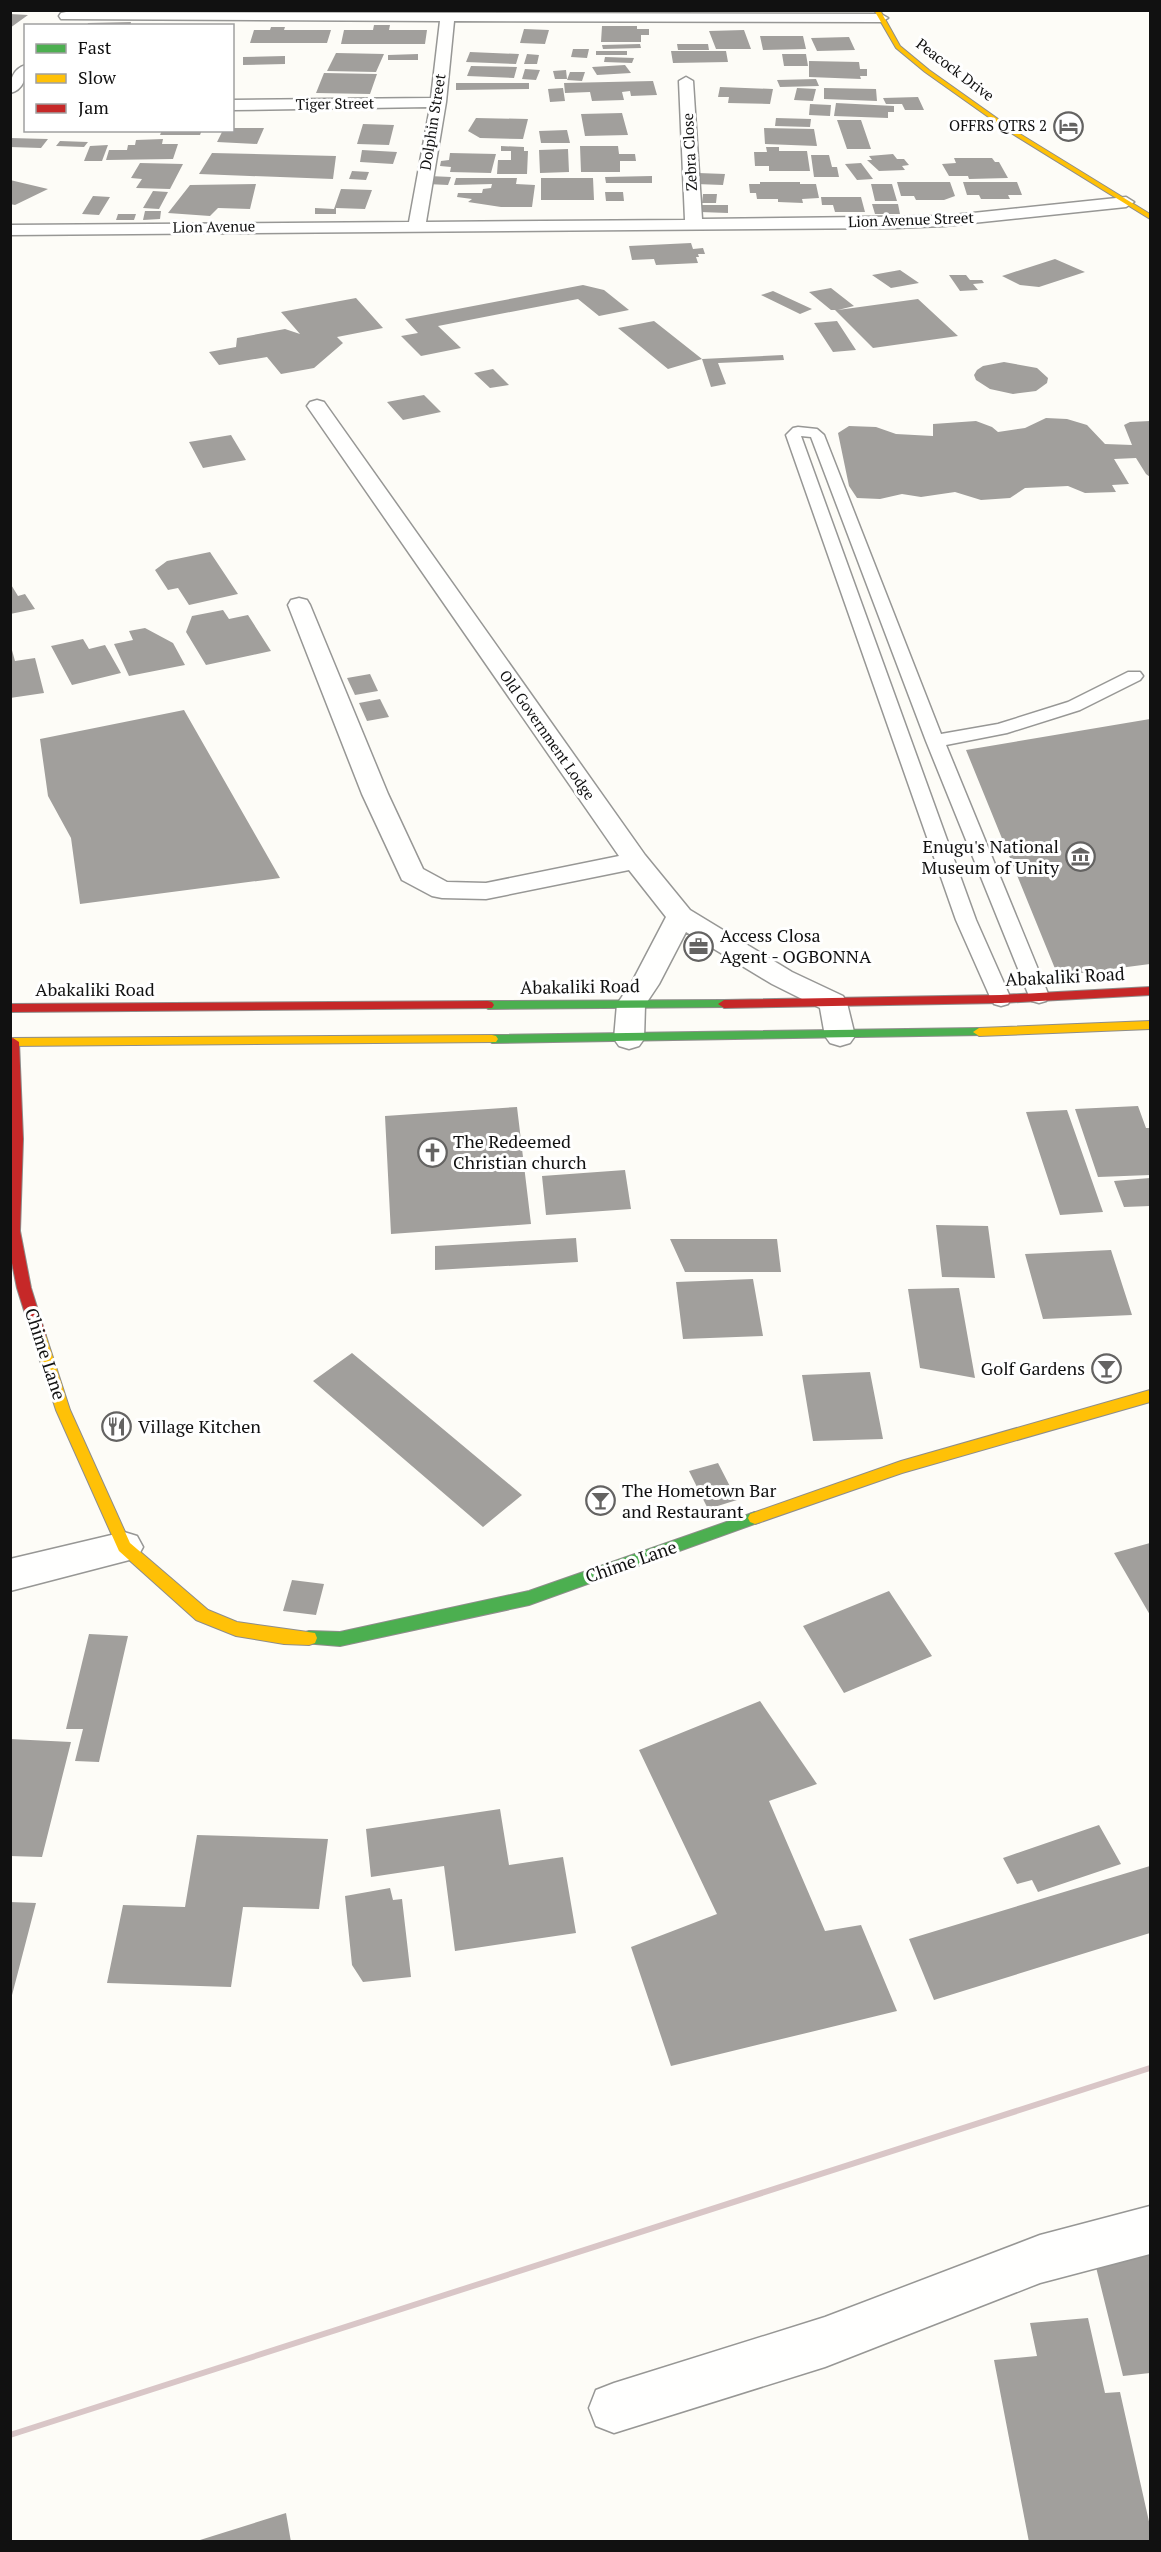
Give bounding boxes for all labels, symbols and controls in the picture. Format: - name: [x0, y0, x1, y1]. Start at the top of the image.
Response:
- legend: [24, 24, 234, 132]
- street label: Peacock Drive: [913, 33, 999, 105]
- text: Fast: [78, 35, 112, 59]
- text: Slow: [78, 65, 117, 89]
- street label: Dolphin Street: [414, 72, 450, 172]
- street label: Tiger Street: [295, 92, 375, 114]
- text: Jam: [78, 95, 109, 119]
- hotel icon: OFFRS QTRS 2: [1052, 110, 1084, 142]
- street label: Zebra Close: [677, 113, 701, 192]
- place label: OFFRS QTRS 2: [949, 115, 1047, 135]
- street label: Lion Avenue Street: [848, 207, 975, 231]
- street label: Lion Avenue: [173, 215, 255, 237]
- street label: Old Government Lodge: [495, 665, 600, 803]
- place label: Enugu's National Museum of Unity: [922, 834, 1060, 879]
- museum icon: Enugu's National Museum of Unity: [1064, 841, 1096, 873]
- place label: Access Closa Agent - OGBONNA: [720, 923, 872, 968]
- office icon: Access Closa Agent - OGBONNA: [683, 930, 715, 962]
- street label: Abakaliki Road: [1005, 961, 1125, 991]
- street label: Abakaliki Road: [520, 973, 640, 999]
- street label: Abakaliki Road: [35, 977, 155, 1001]
- place label: The Redeemed Christian church: [453, 1129, 587, 1174]
- church icon: The Redeemed Christian church: [416, 1136, 448, 1168]
- street label: Chime Lane: [20, 1305, 72, 1403]
- bar icon: Golf Gardens: [1090, 1353, 1122, 1385]
- place label: Golf Gardens: [981, 1356, 1085, 1380]
- restaurant icon: Village Kitchen: [101, 1411, 133, 1443]
- place label: Village Kitchen: [138, 1414, 261, 1438]
- place label: The Hometown Bar and Restaurant: [622, 1478, 777, 1523]
- bar icon: The Hometown Bar and Restaurant: [585, 1485, 617, 1517]
- street label: Chime Lane: [582, 1534, 680, 1588]

